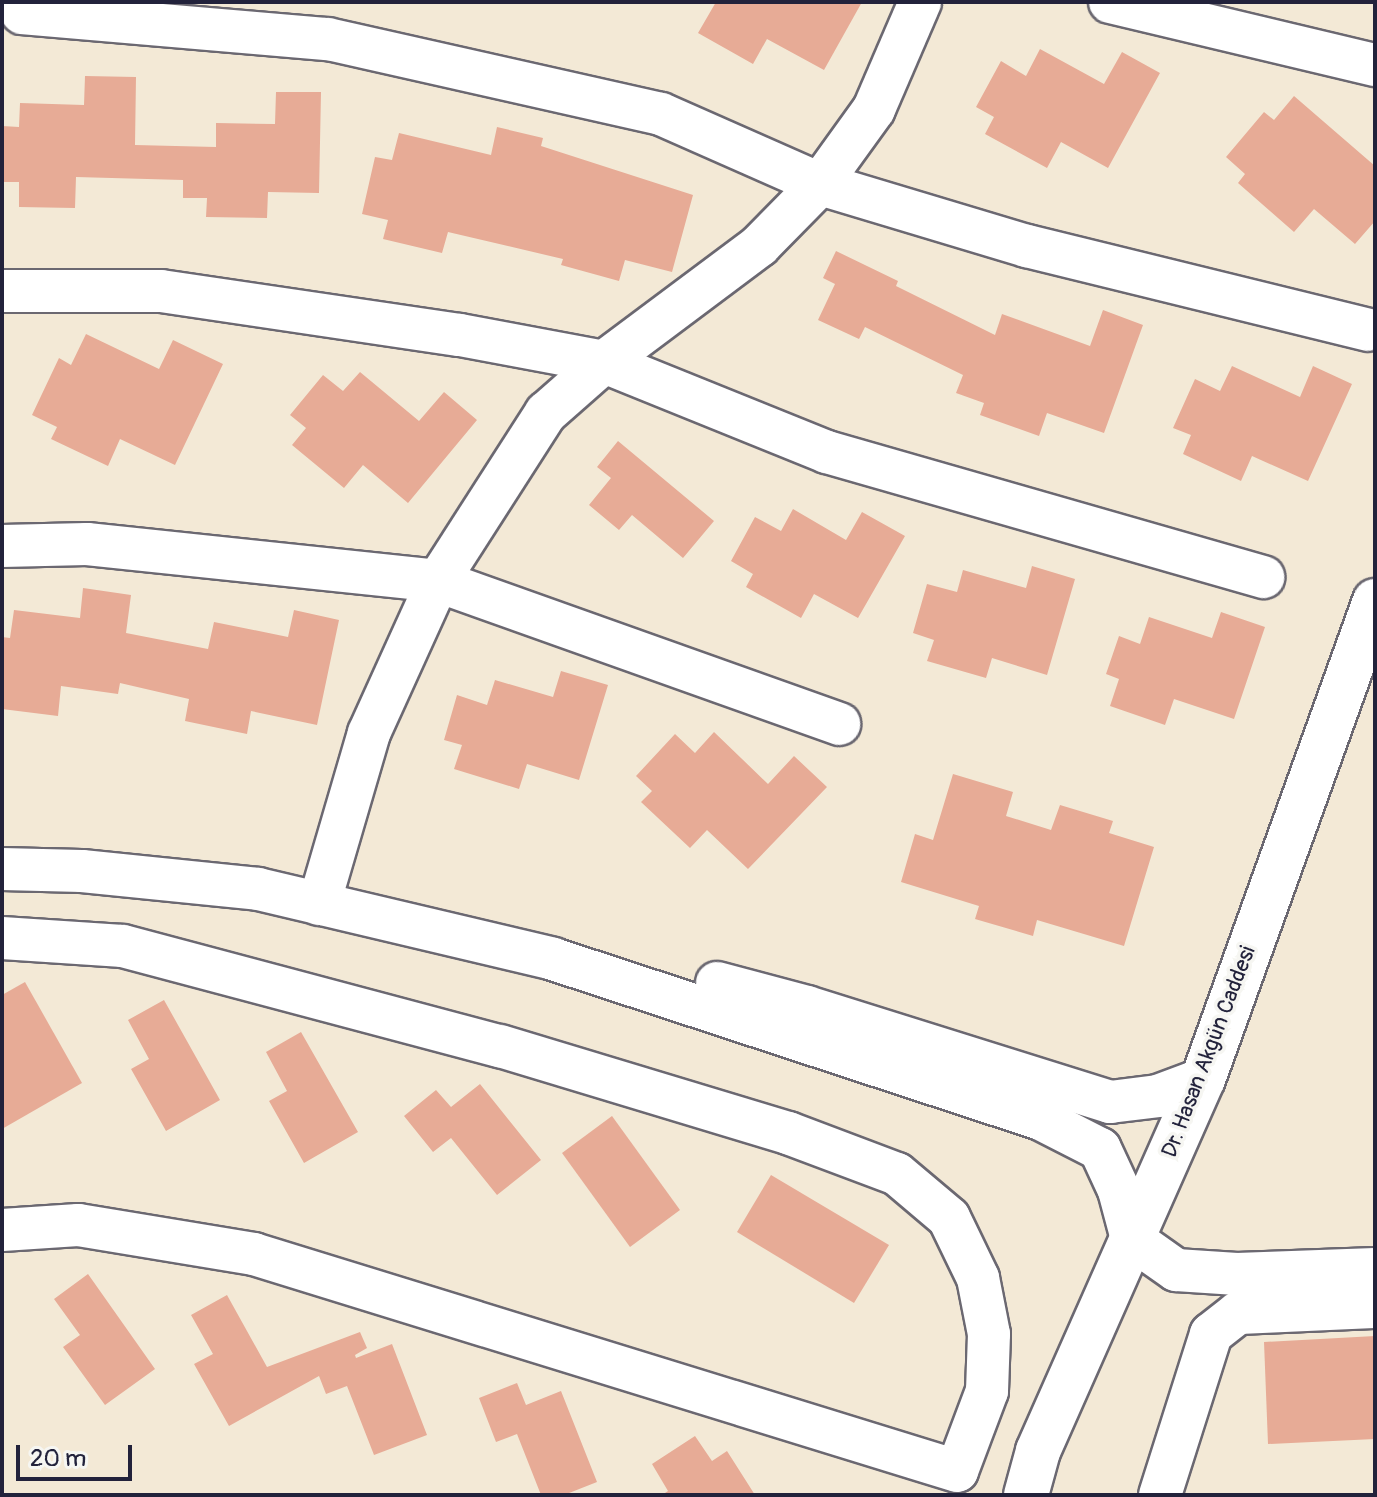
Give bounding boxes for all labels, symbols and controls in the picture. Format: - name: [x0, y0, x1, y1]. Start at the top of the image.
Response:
- street label: Dr. Hasan Akgün Caddesi: [1157, 943, 1261, 1161]
- scale bar: [20, 1429, 136, 1479]
- text: 20 m: [30, 1444, 86, 1473]

